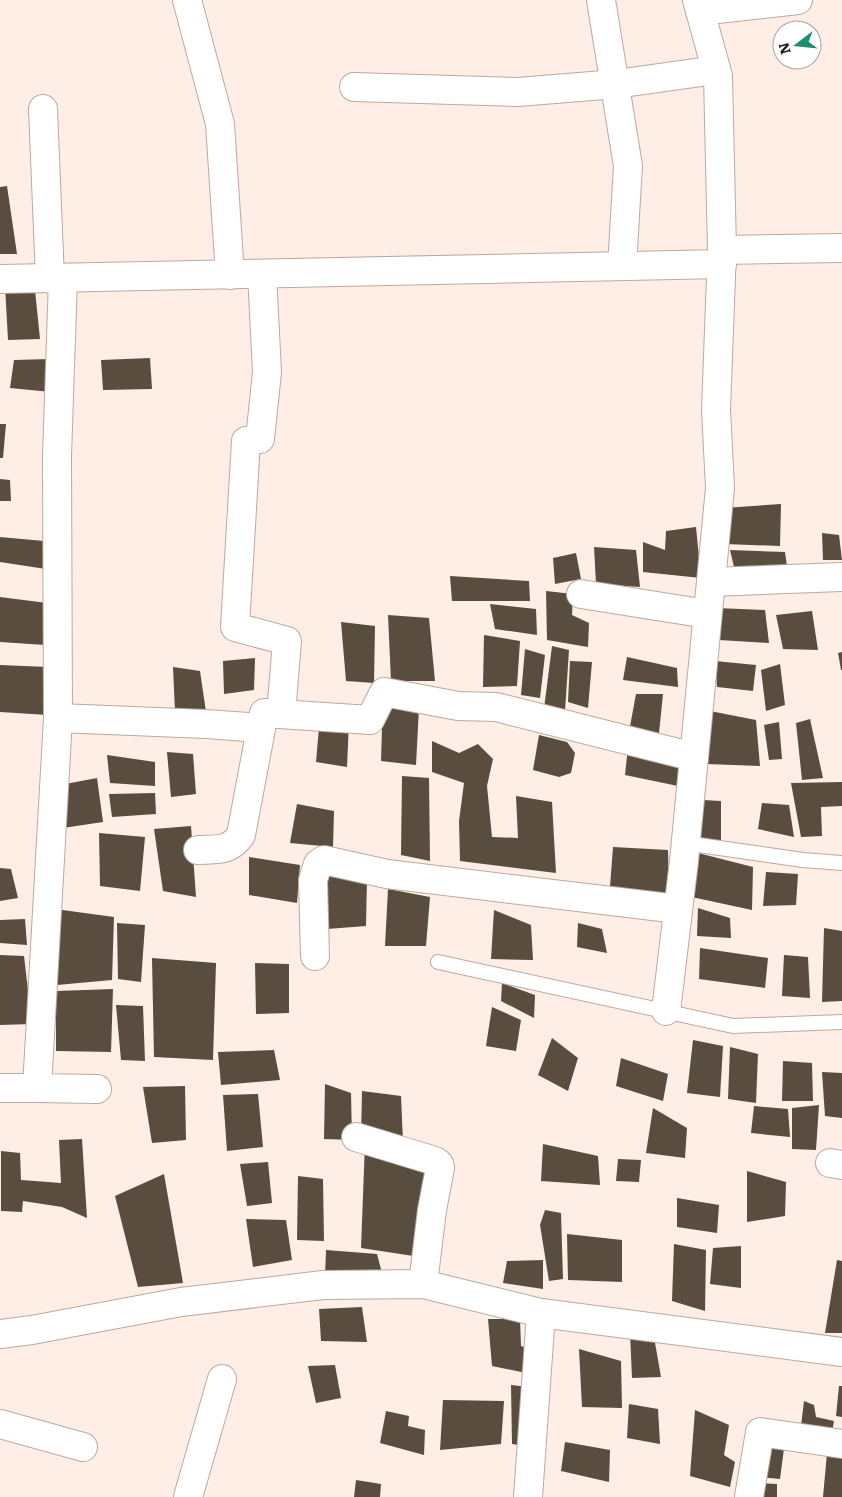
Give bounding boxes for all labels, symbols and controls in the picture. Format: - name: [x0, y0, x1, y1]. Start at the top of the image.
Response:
- north arrow: [772, 20, 822, 70]
- text: N: [772, 40, 795, 57]

